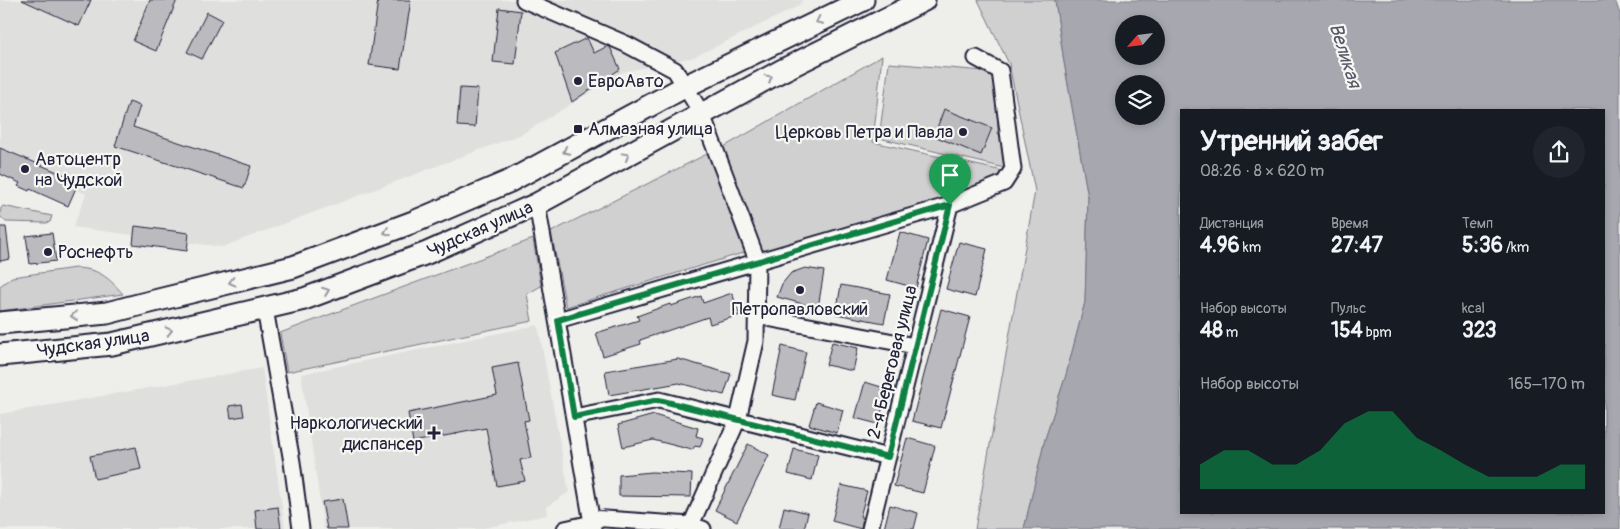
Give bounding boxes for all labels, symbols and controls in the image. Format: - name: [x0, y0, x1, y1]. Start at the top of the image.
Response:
- one-way arrow: [815, 15, 824, 26]
- north arrow: [1115, 15, 1165, 65]
- map controls: [1115, 15, 1165, 125]
- water label: Великая: [1323, 20, 1367, 92]
- place label: ЕвроАвто: [588, 70, 664, 93]
- one-way arrow: [763, 74, 772, 84]
- marker: ЕвроАвто: [572, 75, 584, 87]
- button: layers: [1115, 75, 1165, 125]
- place label: Алмазная улица: [588, 118, 713, 141]
- place label: Церковь Петра и Павла: [776, 121, 953, 144]
- marker: Алмазная улица: [572, 123, 584, 135]
- text: Утренний забег: [1200, 124, 1383, 159]
- marker: Церковь Петра и Павла: [957, 126, 969, 138]
- button: share: [1533, 126, 1585, 178]
- one-way arrow: [563, 145, 572, 155]
- place label: Автоцентр на Чудской: [35, 148, 122, 192]
- one-way arrow: [621, 152, 630, 162]
- pin: [929, 154, 971, 205]
- icon: arrive: [936, 161, 964, 189]
- text: 08:26 · 8 × 620 m: [1200, 161, 1324, 181]
- marker: Автоцентр на Чудской: [19, 163, 31, 175]
- street label: Чудская улица: [424, 196, 537, 263]
- text: Дистанция: [1200, 215, 1264, 232]
- text: Время: [1331, 215, 1368, 232]
- text: Темп: [1462, 215, 1493, 232]
- one-way arrow: [383, 226, 391, 236]
- text: 4.96: [1200, 232, 1240, 259]
- text: 27:47: [1331, 232, 1383, 259]
- text: 5:36: [1462, 232, 1503, 259]
- text: km: [1240, 239, 1261, 256]
- text: /km: [1503, 239, 1529, 256]
- place label: Роснефть: [58, 241, 134, 264]
- marker: Роснефть: [42, 246, 54, 258]
- one-way arrow: [228, 276, 237, 287]
- street label: 2-я Береговая улица: [862, 283, 923, 441]
- marker: Петропавловский: [794, 284, 806, 296]
- one-way arrow: [322, 287, 330, 297]
- place label: Петропавловский: [732, 298, 868, 321]
- text: Набор высоты: [1200, 300, 1287, 317]
- text: Пульс: [1331, 300, 1366, 317]
- text: kcal: [1462, 300, 1485, 317]
- one-way arrow: [69, 310, 77, 321]
- text: 48: [1200, 317, 1223, 344]
- text: 154: [1331, 317, 1363, 344]
- text: 323: [1462, 317, 1497, 344]
- street label: Чудская улица: [35, 324, 151, 363]
- text: m: [1223, 324, 1238, 341]
- text: bpm: [1363, 324, 1392, 341]
- one-way arrow: [165, 326, 174, 337]
- text: Набор высоты: [1200, 374, 1299, 394]
- text: 165–170 m: [1508, 374, 1585, 394]
- place label: Наркологический диспансер: [289, 412, 423, 456]
- marker: Наркологический диспансер: [427, 426, 441, 440]

